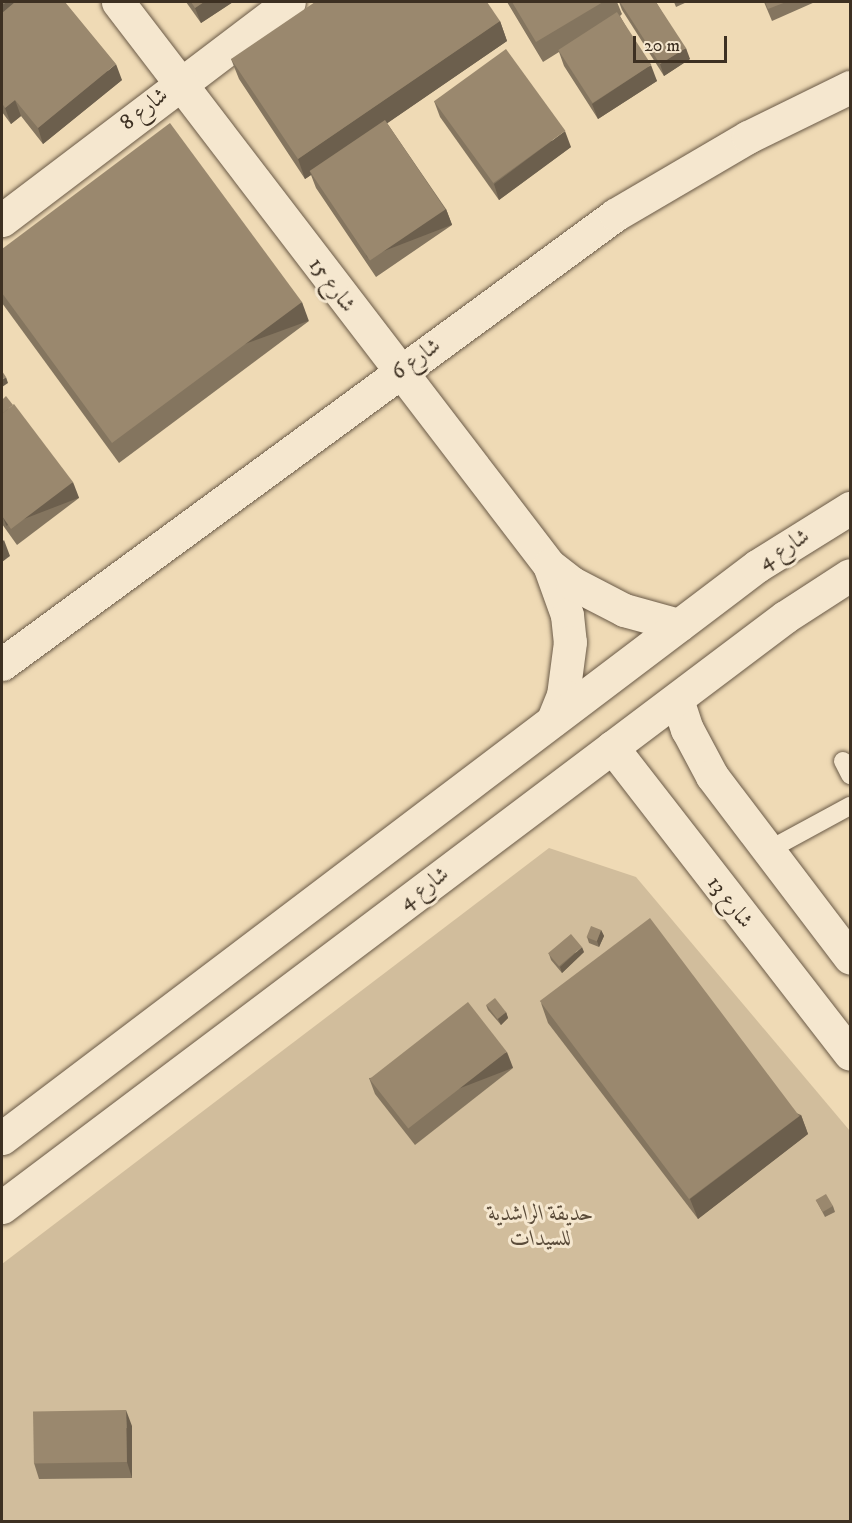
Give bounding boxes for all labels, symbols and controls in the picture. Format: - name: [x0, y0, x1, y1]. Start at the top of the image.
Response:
- scale bar: [636, 24, 730, 62]
- text: 20 m: [644, 35, 680, 57]
- street label: شارع 8: [115, 82, 173, 136]
- street label: شارع 15: [303, 252, 361, 318]
- street label: شارع 6: [386, 332, 446, 386]
- street label: شارع 4: [754, 523, 814, 575]
- street label: شارع 4: [394, 861, 454, 915]
- street label: شارع 13: [701, 871, 759, 933]
- park label: حديقة الراشدية للسيدات: [488, 1200, 594, 1252]

